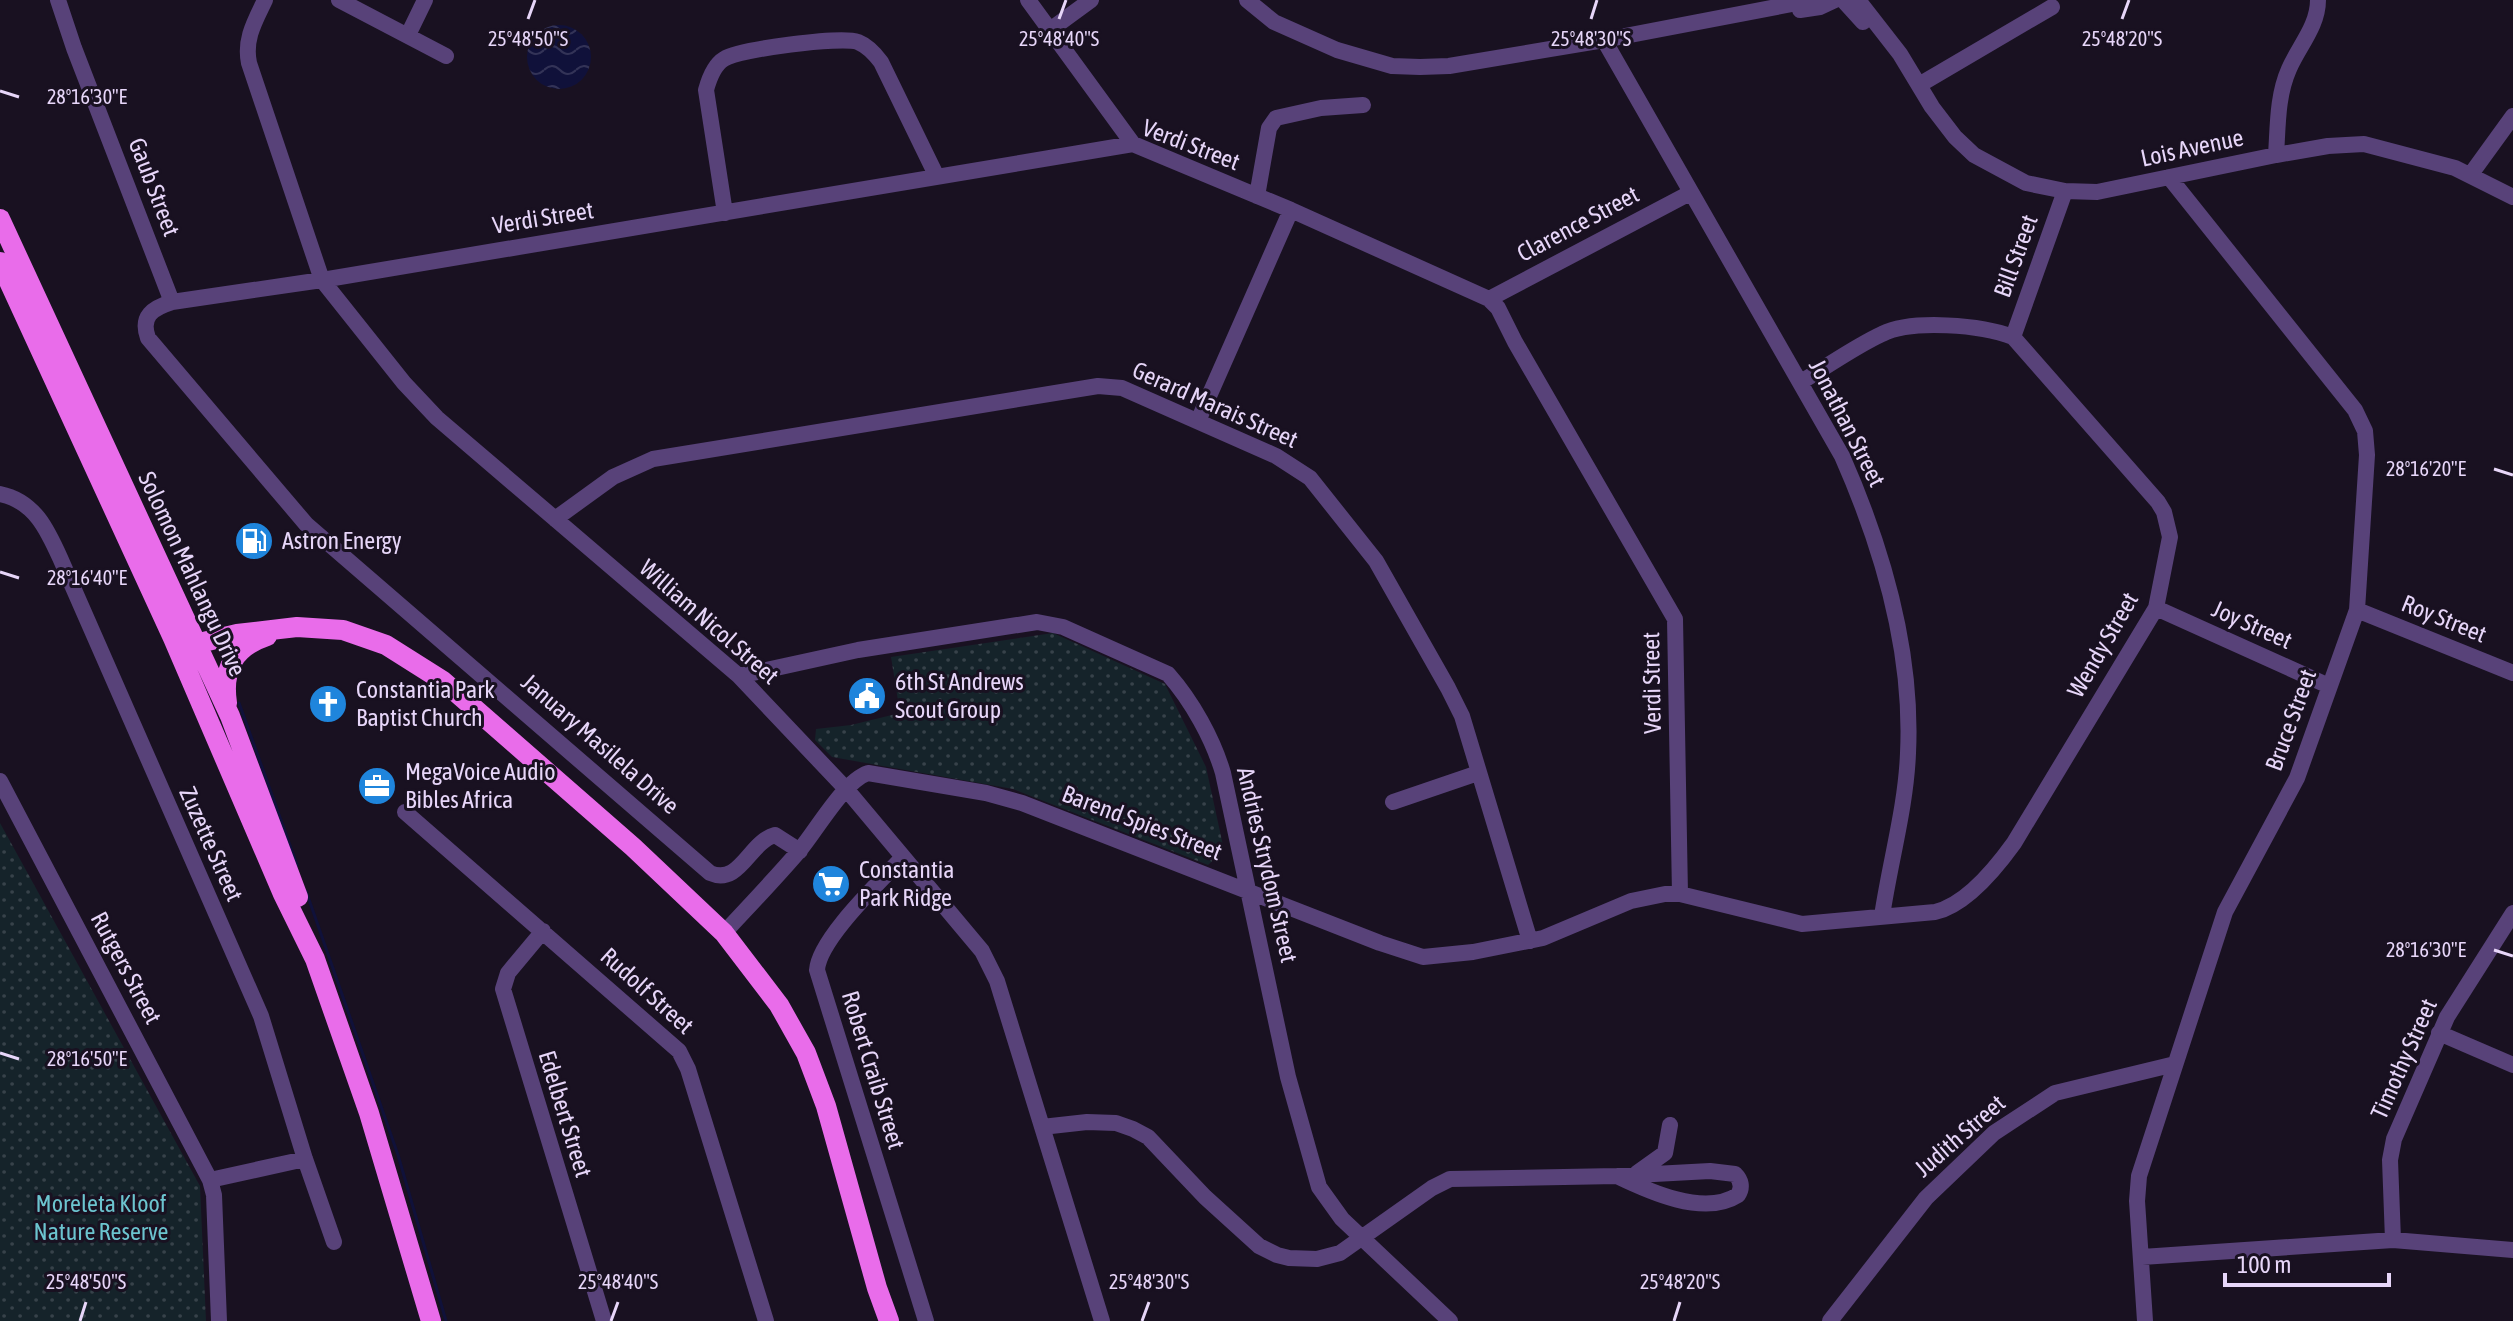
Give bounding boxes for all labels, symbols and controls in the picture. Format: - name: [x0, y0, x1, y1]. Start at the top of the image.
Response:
- text: 25°48'50"S: [488, 27, 568, 50]
- text: 25°48'40"S: [1019, 27, 1099, 50]
- text: 25°48'30"S: [1551, 27, 1631, 50]
- text: 25°48'20"S: [2082, 27, 2162, 50]
- text: 28°16'30"E: [47, 85, 128, 108]
- street label: Verdi Street: [1139, 114, 1244, 175]
- street label: Lois Avenue: [2138, 123, 2246, 172]
- street label: Gaub Street: [123, 134, 186, 240]
- street label: Clarence Street: [1512, 180, 1643, 267]
- street label: Verdi Street: [491, 196, 595, 239]
- street label: Bill Street: [1988, 211, 2043, 301]
- street label: Jonathan Street: [1804, 355, 1891, 491]
- street label: Gerard Marais Street: [1128, 356, 1302, 453]
- text: 28°16'20"E: [2386, 457, 2467, 480]
- street label: Solomon Mahlangu Drive: [133, 467, 252, 680]
- fuel station icon: Astron Energy: [233, 520, 275, 562]
- place label: Astron Energy: [282, 527, 402, 554]
- street label: William Nicol Street: [634, 554, 784, 689]
- text: 28°16'40"E: [47, 566, 128, 589]
- street label: Wendy Street: [2062, 588, 2143, 702]
- street label: Roy Street: [2398, 589, 2491, 648]
- street label: Joy Street: [2208, 595, 2296, 654]
- street label: Verdi Street: [1637, 632, 1666, 734]
- street label: Bruce Street: [2260, 665, 2321, 774]
- street label: January Masilela Drive: [516, 668, 684, 819]
- place label: 6th St Andrews Scout Group: [895, 668, 1024, 723]
- public building icon: 6th St Andrews Scout Group: [846, 675, 888, 717]
- place label: Constantia Park Baptist Church: [356, 676, 495, 731]
- church icon: Constantia Park Baptist Church: [307, 683, 349, 725]
- place label: MegaVoice Audio Bibles Africa: [405, 758, 555, 813]
- office icon: MegaVoice Audio Bibles Africa: [356, 765, 398, 807]
- street label: Andries Strydom Street: [1232, 765, 1303, 965]
- street label: Barend Spies Street: [1058, 780, 1226, 865]
- street label: Zuzette Street: [174, 783, 249, 905]
- place label: Constantia Park Ridge: [859, 856, 955, 911]
- supermarket icon: Constantia Park Ridge: [810, 863, 852, 905]
- street label: Rutgers Street: [86, 907, 167, 1028]
- text: 28°16'30"E: [2386, 938, 2467, 961]
- street label: Rudolf Street: [596, 942, 699, 1039]
- street label: Robert Craib Street: [837, 987, 910, 1152]
- street label: Timothy Street: [2365, 995, 2442, 1123]
- text: 28°16'50"E: [47, 1047, 128, 1070]
- street label: Edelbert Street: [533, 1047, 598, 1180]
- street label: Judith Street: [1909, 1089, 2010, 1182]
- park label: Moreleta Kloof Nature Reserve: [34, 1190, 168, 1245]
- scale bar: [2225, 1237, 2389, 1287]
- text: 100 m: [2237, 1251, 2291, 1278]
- text: 25°48'50"S: [46, 1270, 126, 1293]
- text: 25°48'40"S: [578, 1270, 658, 1293]
- text: 25°48'30"S: [1109, 1270, 1189, 1293]
- text: 25°48'20"S: [1640, 1270, 1720, 1293]

